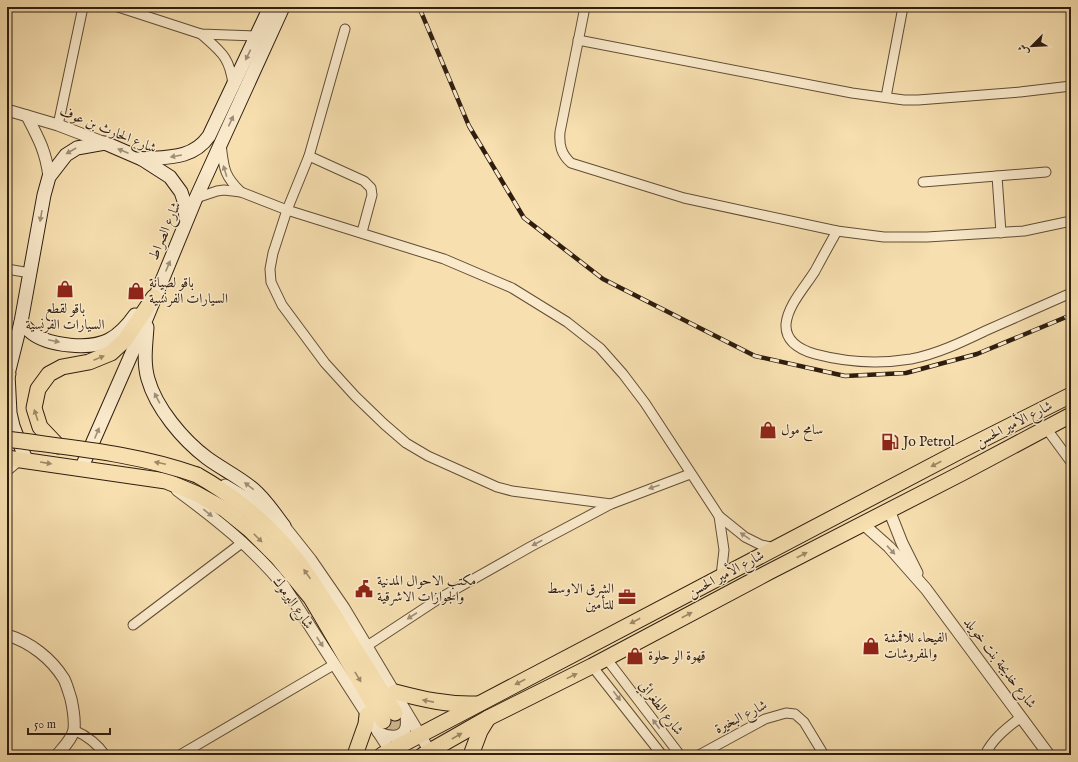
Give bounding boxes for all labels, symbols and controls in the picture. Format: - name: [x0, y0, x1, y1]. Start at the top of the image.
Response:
- north arrow: [1012, 26, 1052, 66]
- text: ش: [1015, 42, 1032, 57]
- one-way arrow: [245, 49, 251, 61]
- street label: شارع الحارث بن عوف: [56, 102, 159, 159]
- one-way arrow: [228, 115, 234, 127]
- one-way arrow: [66, 148, 77, 155]
- one-way arrow: [118, 148, 129, 154]
- one-way arrow: [170, 153, 182, 159]
- one-way arrow: [222, 164, 228, 176]
- street label: شارع الصراط: [145, 199, 187, 264]
- one-way arrow: [37, 209, 43, 222]
- one-way arrow: [165, 260, 171, 271]
- place label: باقو لصيانة السيارات الفرنسية: [149, 274, 228, 308]
- shop icon: باقو لقطع السيارات الفرنسية: [55, 279, 75, 299]
- shop icon: باقو لصيانة السيارات الفرنسية: [126, 281, 146, 301]
- place label: باقو لقطع السيارات الفرنسية: [26, 300, 104, 334]
- one-way arrow: [47, 339, 60, 345]
- one-way arrow: [93, 355, 105, 361]
- one-way arrow: [153, 392, 160, 404]
- street label: شارع الأمير الحسن: [972, 395, 1056, 453]
- one-way arrow: [33, 409, 39, 421]
- shop icon: سامح مول: [758, 420, 778, 440]
- place label: سامح مول: [781, 421, 823, 442]
- one-way arrow: [94, 427, 100, 439]
- fuel station icon: Jo Petrol: [880, 432, 900, 452]
- place label: Jo Petrol: [901, 433, 955, 451]
- one-way arrow: [154, 460, 166, 466]
- one-way arrow: [39, 461, 52, 467]
- one-way arrow: [931, 461, 942, 467]
- one-way arrow: [244, 482, 255, 491]
- one-way arrow: [647, 484, 659, 490]
- one-way arrow: [203, 509, 214, 518]
- one-way arrow: [253, 533, 263, 543]
- one-way arrow: [739, 533, 751, 540]
- one-way arrow: [531, 540, 542, 546]
- street label: شارع الأمير الحسن: [684, 545, 768, 603]
- one-way arrow: [886, 545, 895, 554]
- one-way arrow: [796, 552, 808, 558]
- one-way arrow: [302, 568, 311, 579]
- place label: مكتب الاحوال المدنية والجوازات الاشرقية: [377, 572, 476, 606]
- street label: شارع اليرموك: [267, 573, 318, 634]
- public building icon: مكتب الاحوال المدنية والجوازات الاشرقية: [354, 579, 374, 599]
- place label: الشرق الاوسط للتأمين: [547, 580, 614, 614]
- office icon: الشرق الاوسط للتأمين: [617, 587, 637, 607]
- one-way arrow: [406, 612, 418, 619]
- one-way arrow: [681, 612, 693, 618]
- street label: شارع خديجة بنت خويلد: [958, 614, 1040, 713]
- one-way arrow: [629, 618, 641, 625]
- place label: الفيحاء للاقمشة والمفروشات: [884, 629, 948, 663]
- shop icon: الفيحاء للاقمشة والمفروشات: [861, 636, 881, 656]
- one-way arrow: [316, 637, 324, 647]
- shop icon: قهوة الو حلوة: [625, 646, 645, 666]
- place label: قهوة الو حلوة: [648, 647, 706, 665]
- one-way arrow: [354, 671, 361, 683]
- one-way arrow: [566, 673, 578, 679]
- street label: شارع الطغرائي: [633, 677, 687, 740]
- one-way arrow: [514, 679, 526, 686]
- one-way arrow: [613, 690, 621, 701]
- street label: شارع البخيرة: [712, 696, 771, 740]
- one-way arrow: [422, 697, 434, 703]
- scale bar: [28, 710, 110, 736]
- text: 50 m: [34, 717, 56, 732]
- one-way arrow: [652, 719, 661, 730]
- one-way arrow: [451, 732, 463, 739]

